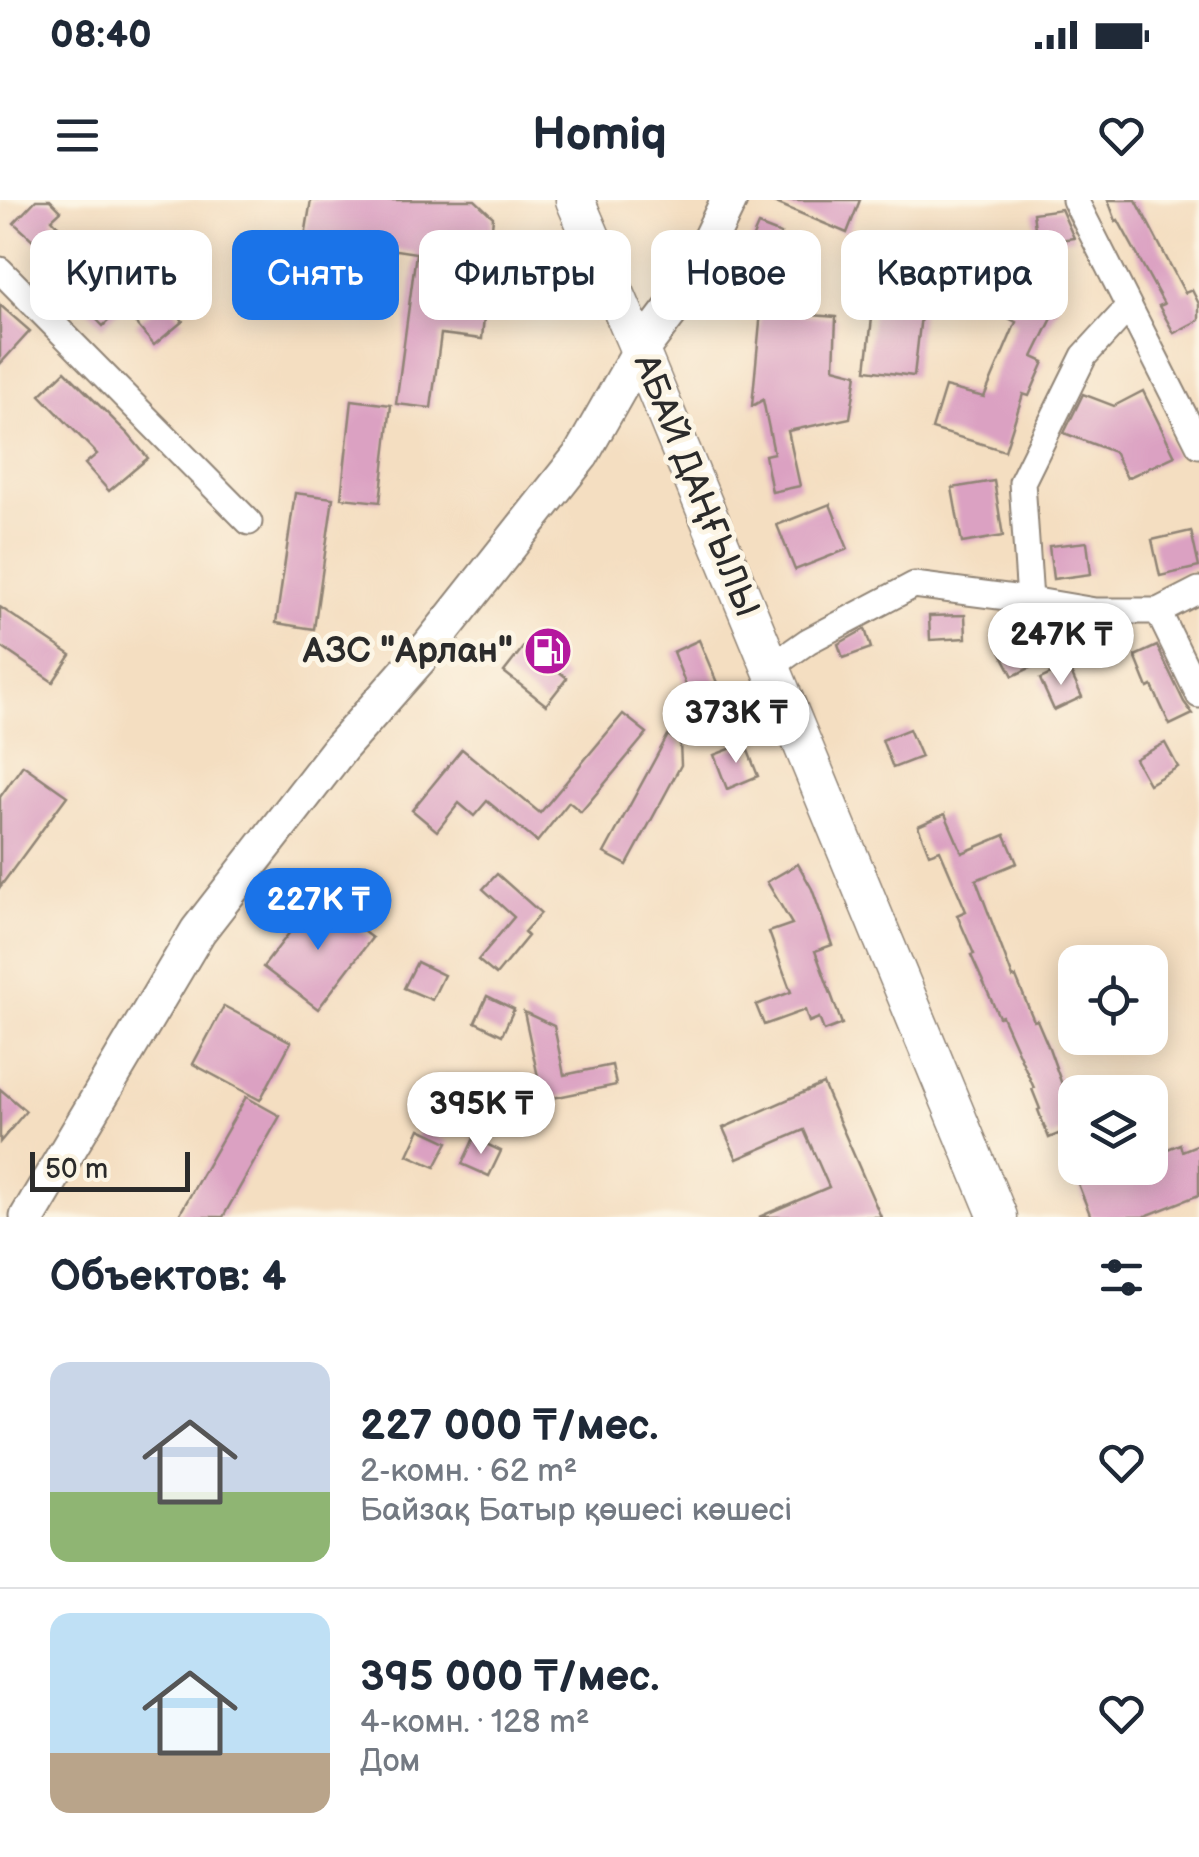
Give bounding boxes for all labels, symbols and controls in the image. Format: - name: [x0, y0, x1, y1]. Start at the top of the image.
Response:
- text: 08:40: [50, 13, 152, 58]
- icon: menu: [50, 108, 105, 163]
- text: Homiq: [532, 108, 667, 163]
- icon: heart: [1094, 108, 1149, 163]
- chip: Купить: [30, 230, 212, 320]
- chip: Снять: [232, 230, 399, 320]
- chip: Фильтры: [419, 230, 631, 320]
- chip: Новое: [651, 230, 821, 320]
- chip: Квартира: [841, 230, 1068, 320]
- street label: АБАЙ ДАҢҒЫЛЫ: [623, 347, 768, 624]
- pin: 247K ₸: [980, 603, 1142, 688]
- text: 247K ₸: [1010, 616, 1112, 655]
- fuel station icon: АЗС "Арлан": [522, 625, 574, 677]
- place label: АЗС "Арлан": [302, 630, 513, 673]
- pin: 373K ₸: [655, 681, 817, 766]
- text: 373K ₸: [685, 694, 787, 733]
- pin: 227K ₸: [237, 868, 399, 953]
- text: 227K ₸: [266, 881, 370, 920]
- map controls: [1058, 945, 1168, 1185]
- button: locate: [1058, 945, 1168, 1055]
- pin: 395K ₸: [400, 1072, 562, 1157]
- button: layers: [1058, 1075, 1168, 1185]
- text: 395K ₸: [429, 1085, 533, 1124]
- scale bar: [30, 1147, 190, 1191]
- text: 50 m: [45, 1153, 108, 1186]
- icon: filters: [1094, 1250, 1149, 1305]
- text: Объектов: 4: [50, 1252, 287, 1303]
- text: 227 000 ₸/мес.: [360, 1401, 659, 1452]
- icon: home: [130, 1402, 250, 1522]
- icon: heart: [1094, 1435, 1149, 1490]
- text: 2-комн. · 62 m²: [360, 1452, 577, 1491]
- text: Байзақ Батыр қөшесі көшесі: [360, 1491, 792, 1530]
- text: 395 000 ₸/мес.: [360, 1652, 659, 1703]
- icon: home: [130, 1653, 250, 1773]
- icon: heart: [1094, 1686, 1149, 1741]
- text: 4-комн. · 128 m²: [360, 1703, 590, 1742]
- text: Дом: [360, 1742, 420, 1781]

